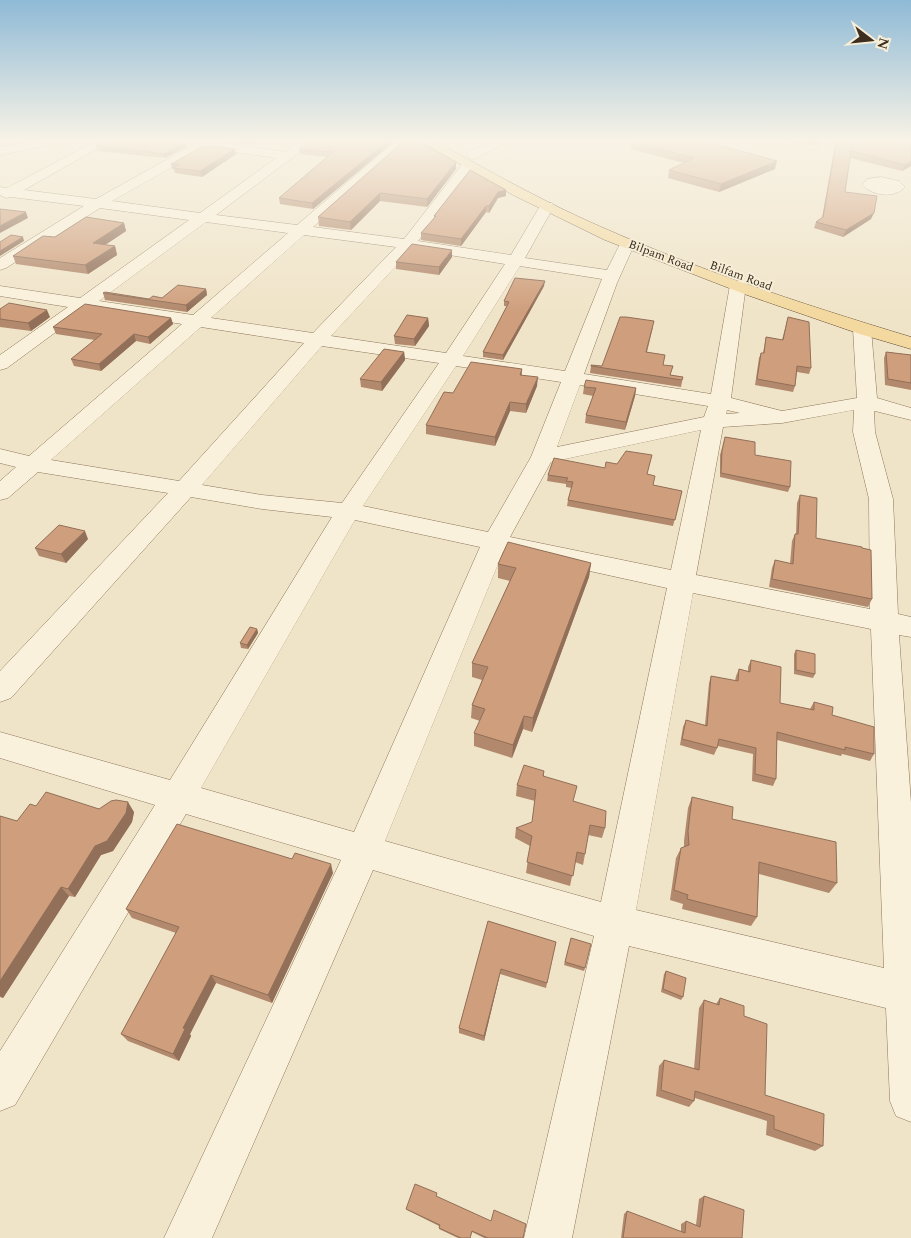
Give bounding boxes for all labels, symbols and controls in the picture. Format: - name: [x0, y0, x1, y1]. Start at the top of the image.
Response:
- north arrow: [846, 15, 896, 65]
- text: N: [871, 35, 895, 52]
- street label: Bilpam Road: [626, 235, 697, 277]
- street label: Bilfam Road: [707, 256, 775, 296]

